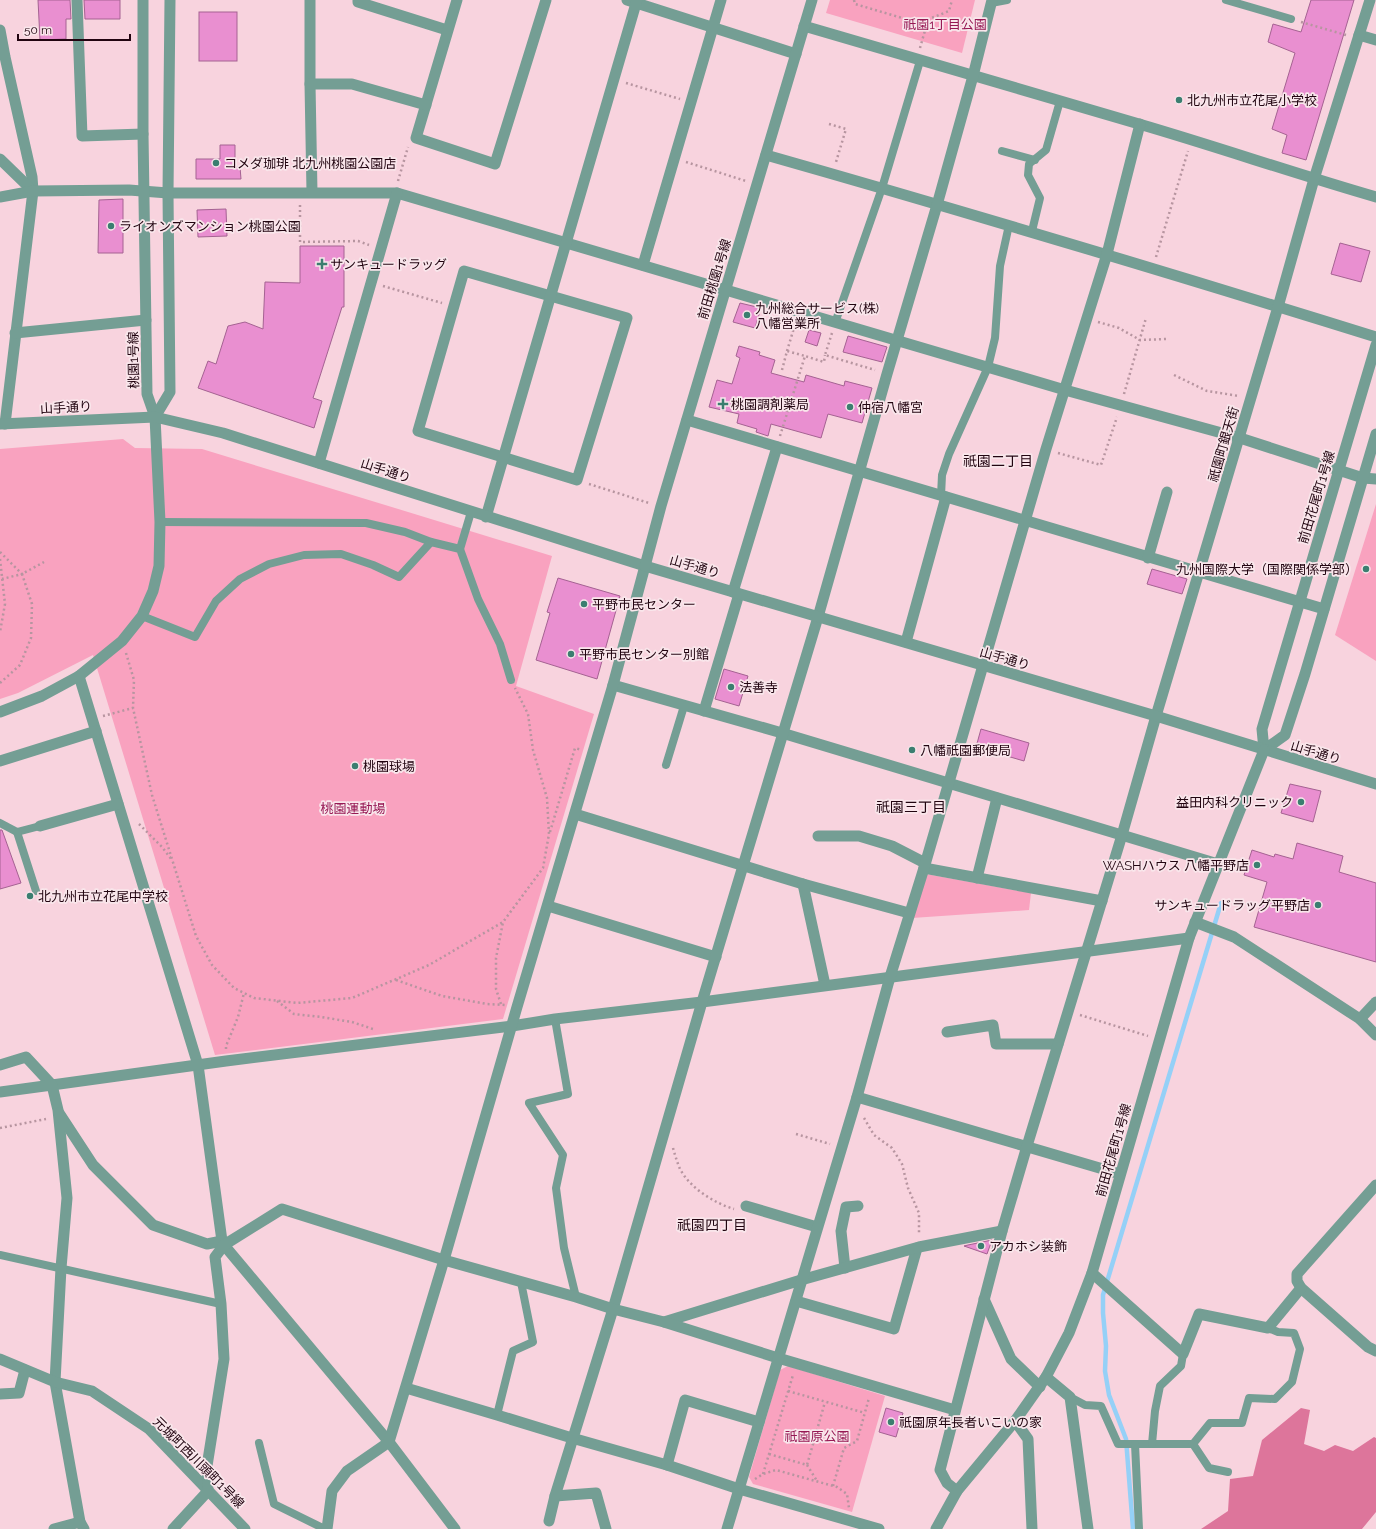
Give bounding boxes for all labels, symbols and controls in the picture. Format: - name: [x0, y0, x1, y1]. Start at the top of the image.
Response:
- scale bar: [18, 16, 130, 42]
- park label: 祇園1丁目公園: [903, 17, 987, 32]
- text: 50 m: [24, 23, 52, 37]
- place label: 北九州市立花尾小学校: [1187, 93, 1317, 108]
- marker: 北九州市立花尾小学校: [1174, 95, 1184, 105]
- place label: コメダ珈琲 北九州桃園公園店: [224, 156, 396, 171]
- marker: コメダ珈琲 北九州桃園公園店: [211, 158, 221, 168]
- place label: ライオンズマンション桃園公園: [119, 219, 301, 234]
- marker: ライオンズマンション桃園公園: [106, 221, 116, 231]
- street label: 前田桃園1号線: [695, 237, 734, 321]
- place label: サンキュードラッグ: [330, 257, 447, 272]
- marker: サンキュードラッグ: [317, 259, 327, 269]
- place label: 九州総合サービス(株) 八幡営業所: [755, 301, 879, 331]
- marker: 九州総合サービス(株) 八幡営業所: [742, 310, 752, 320]
- street label: 桃園1号線: [125, 331, 142, 389]
- place label: 桃園調剤薬局: [731, 397, 809, 412]
- street label: 山手通り: [40, 399, 92, 416]
- marker: 桃園調剤薬局: [718, 399, 728, 409]
- place label: 仲宿八幡宮: [858, 400, 923, 415]
- marker: 仲宿八幡宮: [845, 402, 855, 412]
- street label: 祇園町銀天街: [1206, 405, 1241, 484]
- street label: 前田花尾町1号線: [1295, 449, 1338, 546]
- district label: 祇園二丁目: [963, 453, 1033, 469]
- street label: 山手通り: [359, 455, 413, 486]
- street label: 山手通り: [668, 552, 722, 581]
- place label: 九州国際大学（国際関係学部）: [1176, 562, 1358, 577]
- marker: 九州国際大学（国際関係学部）: [1361, 564, 1371, 574]
- place label: 平野市民センター: [592, 597, 696, 612]
- marker: 平野市民センター: [579, 599, 589, 609]
- street label: 山手通り: [978, 644, 1032, 673]
- place label: 平野市民センター別館: [579, 647, 709, 662]
- marker: 平野市民センター別館: [566, 649, 576, 659]
- place label: 法善寺: [739, 680, 778, 695]
- marker: 法善寺: [726, 682, 736, 692]
- street label: 山手通り: [1289, 738, 1343, 767]
- place label: 八幡祇園郵便局: [920, 743, 1011, 758]
- marker: 八幡祇園郵便局: [907, 745, 917, 755]
- place label: 桃園球場: [363, 759, 415, 774]
- marker: 桃園球場: [350, 761, 360, 771]
- place label: 益田内科クリニック: [1176, 795, 1293, 810]
- marker: 益田内科クリニック: [1296, 797, 1306, 807]
- district label: 祇園三丁目: [876, 799, 946, 815]
- park label: 桃園運動場: [320, 801, 386, 816]
- place label: WASHハウス 八幡平野店: [1103, 858, 1249, 873]
- marker: WASHハウス 八幡平野店: [1252, 860, 1262, 870]
- place label: 北九州市立花尾中学校: [38, 889, 168, 904]
- marker: 北九州市立花尾中学校: [25, 891, 35, 901]
- place label: サンキュードラッグ平野店: [1154, 898, 1310, 913]
- marker: サンキュードラッグ平野店: [1313, 900, 1323, 910]
- street label: 前田花尾町1号線: [1093, 1102, 1134, 1199]
- district label: 祇園四丁目: [677, 1217, 747, 1233]
- place label: アカホシ装飾: [989, 1239, 1067, 1254]
- marker: アカホシ装飾: [976, 1241, 986, 1251]
- street label: 元城町西川頭町1号線: [150, 1414, 247, 1511]
- place label: 祇園原年長者いこいの家: [899, 1415, 1042, 1430]
- marker: 祇園原年長者いこいの家: [886, 1417, 896, 1427]
- park label: 祇園原公園: [784, 1429, 850, 1444]

